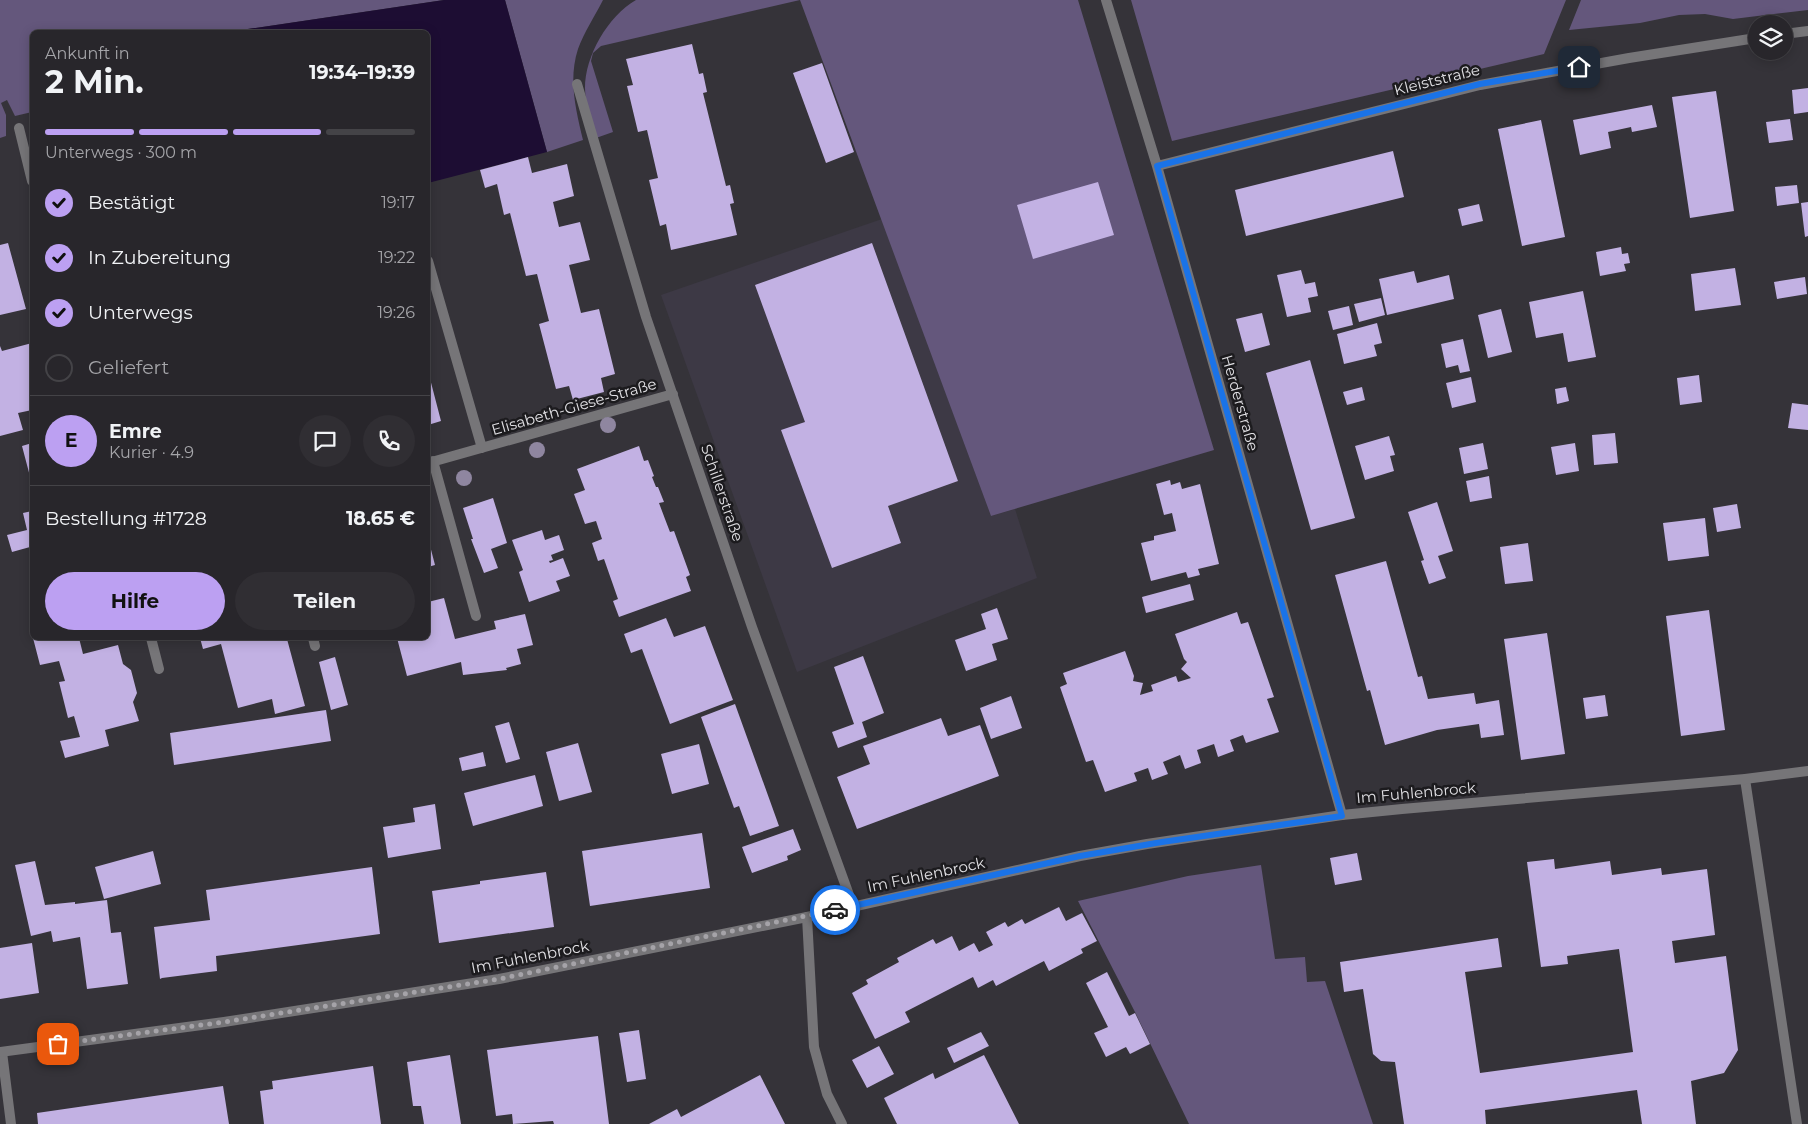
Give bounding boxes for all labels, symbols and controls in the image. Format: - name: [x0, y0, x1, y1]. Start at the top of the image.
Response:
- map controls: [1748, 15, 1793, 60]
- button: layers: [1748, 15, 1793, 60]
- text: Ankunft in: [45, 44, 130, 63]
- pin: [1558, 46, 1600, 88]
- icon: home: [1565, 53, 1593, 81]
- street label: Kleiststraße: [1392, 60, 1482, 99]
- text: 19:34–19:39: [309, 61, 415, 84]
- text: 2 Min.: [45, 62, 144, 101]
- text: Unterwegs · 300 m: [45, 143, 197, 162]
- icon: check: [45, 189, 73, 217]
- text: Bestätigt: [88, 191, 175, 214]
- text: 19:17: [381, 193, 415, 212]
- icon: check: [45, 244, 73, 272]
- text: In Zubereitung: [88, 246, 231, 269]
- text: 19:22: [378, 248, 415, 267]
- icon: check: [45, 299, 73, 327]
- text: Unterwegs: [88, 301, 193, 324]
- text: 19:26: [377, 303, 415, 322]
- street label: Herderstraße: [1218, 353, 1263, 453]
- text: Geliefert: [88, 356, 169, 379]
- street label: Elisabeth-Giese-Straße: [489, 374, 659, 439]
- button: chat: [299, 415, 351, 467]
- button: phone: [363, 415, 415, 467]
- text: Emre: [109, 420, 162, 443]
- text: E: [65, 429, 77, 452]
- street label: Schillerstraße: [697, 442, 748, 544]
- text: Kurier · 4.9: [109, 443, 194, 462]
- text: Bestellung #1728: [45, 507, 207, 530]
- text: 18.65 €: [346, 507, 415, 530]
- button: Hilfe: [45, 572, 225, 630]
- button: Teilen: [235, 572, 415, 630]
- street label: Im Fuhlenbrock: [1355, 778, 1476, 807]
- street label: Im Fuhlenbrock: [865, 853, 986, 896]
- courier: [810, 885, 860, 935]
- icon: car: [821, 896, 849, 924]
- street label: Im Fuhlenbrock: [469, 936, 591, 977]
- pin: [37, 1023, 79, 1065]
- icon: bag: [44, 1030, 72, 1058]

